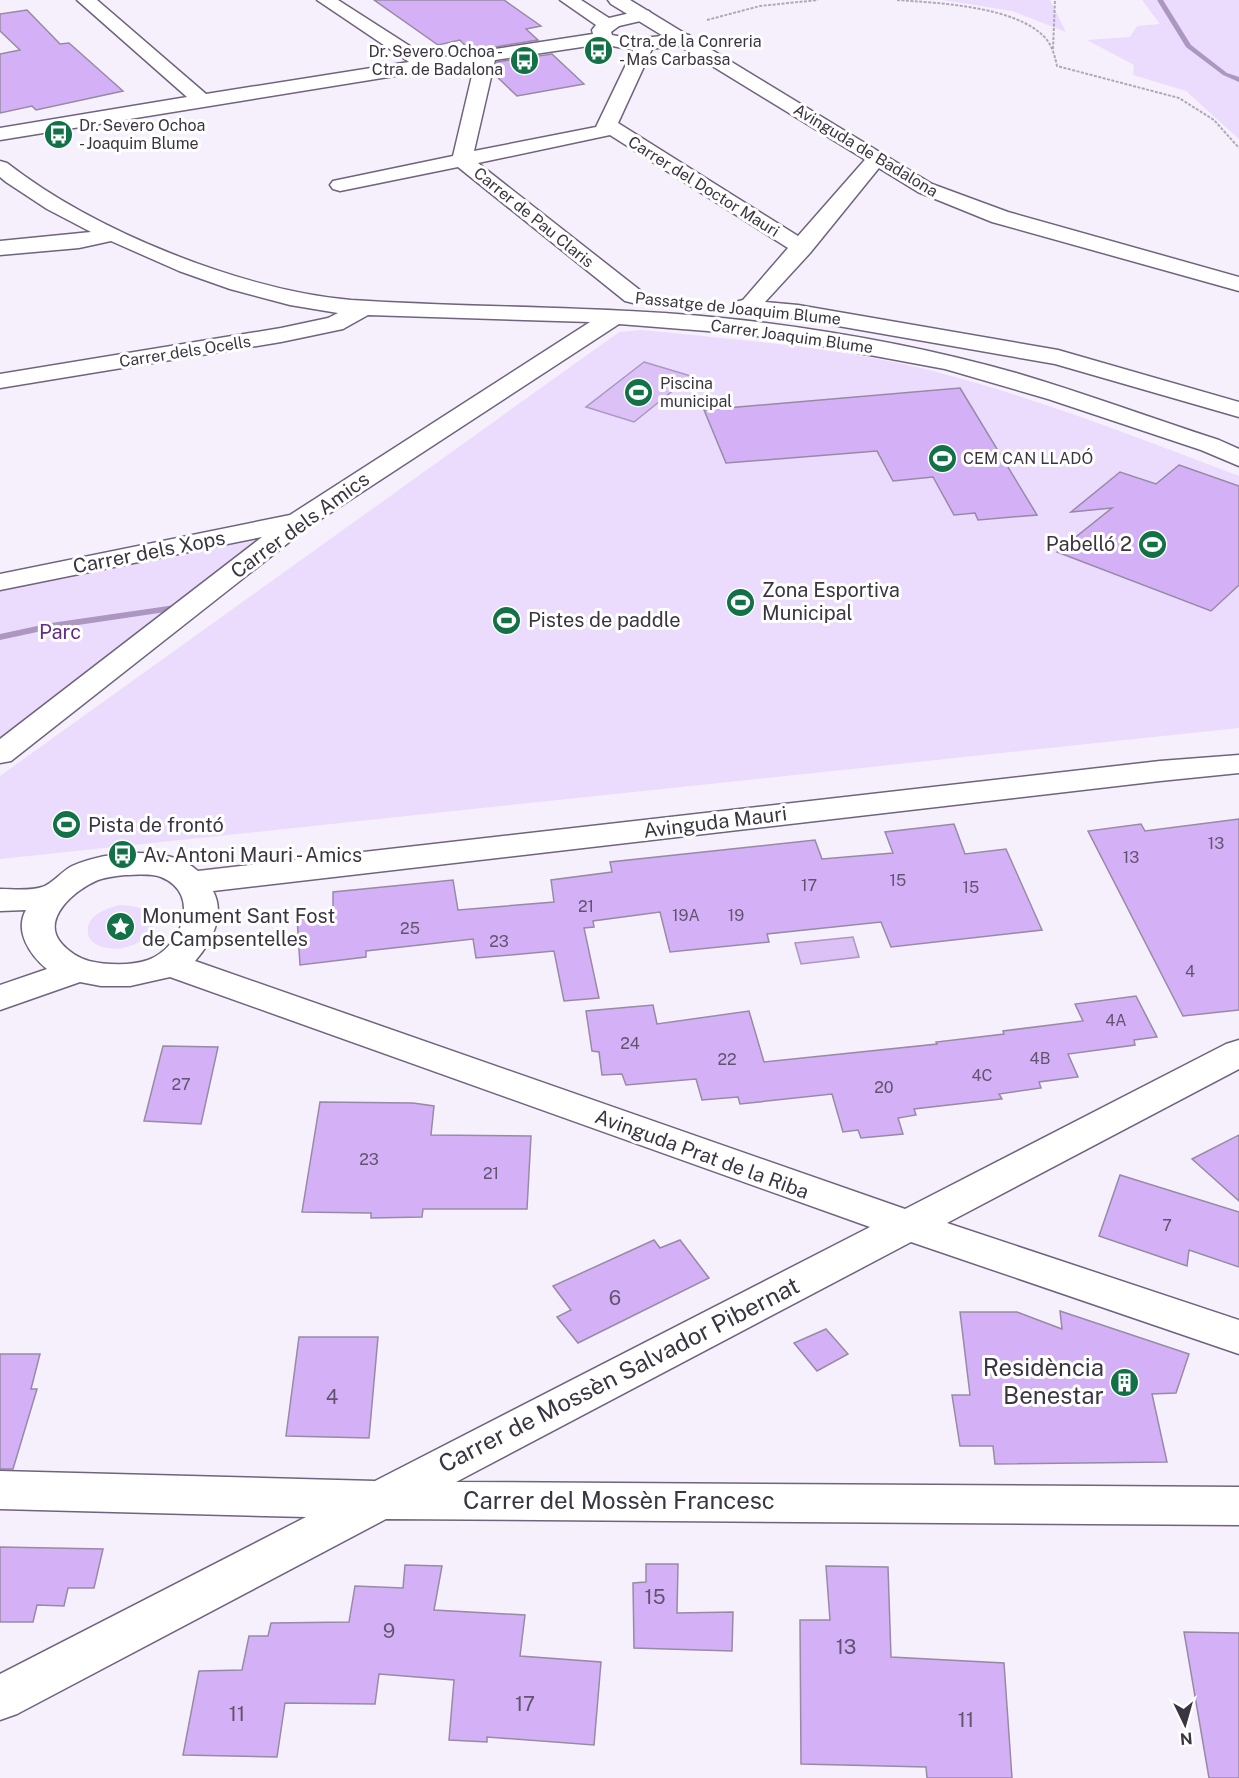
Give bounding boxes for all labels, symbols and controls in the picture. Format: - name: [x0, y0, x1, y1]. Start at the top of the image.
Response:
- place label: Ctra. de la Conreria - Mas Carbassa: [619, 32, 762, 69]
- bus stop icon: Ctra. de la Conreria - Mas Carbassa: [582, 34, 614, 66]
- place label: Dr. Severo Ochoa - Ctra. de Badalona: [368, 42, 503, 79]
- bus stop icon: Dr. Severo Ochoa - Ctra. de Badalona: [508, 44, 540, 76]
- street label: Avinguda de Badalona: [790, 100, 941, 201]
- place label: Dr. Severo Ochoa - Joaquim Blume: [79, 116, 205, 153]
- bus stop icon: Dr. Severo Ochoa - Joaquim Blume: [42, 118, 74, 150]
- street label: Carrer del Doctor Mauri: [625, 132, 783, 241]
- street label: Carrer de Pau Claris: [470, 163, 597, 272]
- street label: Passatge de Joaquim Blume: [634, 288, 842, 329]
- street label: Carrer Joaquim Blume: [710, 316, 874, 357]
- street label: Carrer dels Ocells: [118, 332, 252, 371]
- place label: Piscina municipal: [660, 374, 732, 411]
- sports icon: Piscina municipal: [623, 376, 655, 408]
- sports icon: CEM CAN LLADÓ: [926, 442, 958, 474]
- place label: CEM CAN LLADÓ: [963, 448, 1093, 468]
- street label: Carrer dels Amics: [226, 467, 374, 583]
- street label: Carrer dels Xops: [71, 525, 227, 579]
- sports icon: Pabelló 2: [1137, 528, 1169, 560]
- place label: Pabelló 2: [1046, 532, 1132, 556]
- place label: Zona Esportiva Municipal: [762, 578, 900, 625]
- sports icon: Zona Esportiva Municipal: [725, 586, 757, 618]
- sports icon: Pistes de paddle: [491, 604, 523, 636]
- place label: Pistes de paddle: [528, 608, 681, 632]
- park label: Parc: [39, 620, 81, 644]
- street label: Avinguda Mauri: [642, 801, 788, 843]
- sports icon: Pista de frontó: [51, 809, 83, 841]
- place label: Pista de frontó: [88, 813, 224, 837]
- house number: 13: [1208, 834, 1224, 853]
- bus stop icon: Av. Antoni Mauri - Amics: [106, 839, 138, 871]
- place label: Av. Antoni Mauri - Amics: [143, 843, 362, 867]
- house number: 13: [1123, 848, 1139, 867]
- house number: 15: [890, 871, 906, 890]
- house number: 17: [801, 876, 817, 895]
- house number: 15: [963, 878, 979, 897]
- house number: 21: [578, 897, 594, 916]
- place label: Monument Sant Fost de Campsentelles: [142, 904, 335, 951]
- house number: 19A: [672, 906, 700, 925]
- house number: 19: [728, 906, 744, 925]
- place icon: Monument Sant Fost de Campsentelles: [105, 911, 137, 943]
- house number: 25: [400, 919, 420, 938]
- house number: 23: [489, 932, 509, 951]
- house number: 4: [1185, 962, 1195, 981]
- house number: 4A: [1105, 1011, 1127, 1030]
- house number: 24: [620, 1034, 640, 1053]
- house number: 4B: [1030, 1049, 1050, 1068]
- house number: 22: [717, 1050, 737, 1069]
- house number: 4C: [971, 1066, 993, 1085]
- house number: 27: [171, 1075, 191, 1094]
- house number: 20: [874, 1078, 894, 1097]
- street label: Avinguda Prat de la Riba: [592, 1104, 812, 1204]
- house number: 23: [359, 1150, 379, 1169]
- house number: 21: [483, 1164, 499, 1183]
- house number: 7: [1162, 1216, 1172, 1235]
- street label: Carrer de Mossèn Salvador Pibernat: [433, 1271, 804, 1478]
- house number: 6: [609, 1286, 621, 1310]
- place label: Residència Benestar: [983, 1353, 1104, 1409]
- building icon: Residència Benestar: [1109, 1366, 1141, 1398]
- house number: 4: [326, 1385, 338, 1409]
- street label: Carrer del Mossèn Francesc: [463, 1486, 775, 1514]
- house number: 15: [645, 1585, 665, 1609]
- house number: 9: [383, 1619, 395, 1643]
- house number: 13: [836, 1635, 856, 1659]
- house number: 17: [515, 1692, 535, 1716]
- north arrow: [1155, 1694, 1215, 1754]
- house number: 11: [229, 1702, 245, 1726]
- house number: 11: [958, 1708, 974, 1732]
- text: N: [1179, 1728, 1193, 1748]

